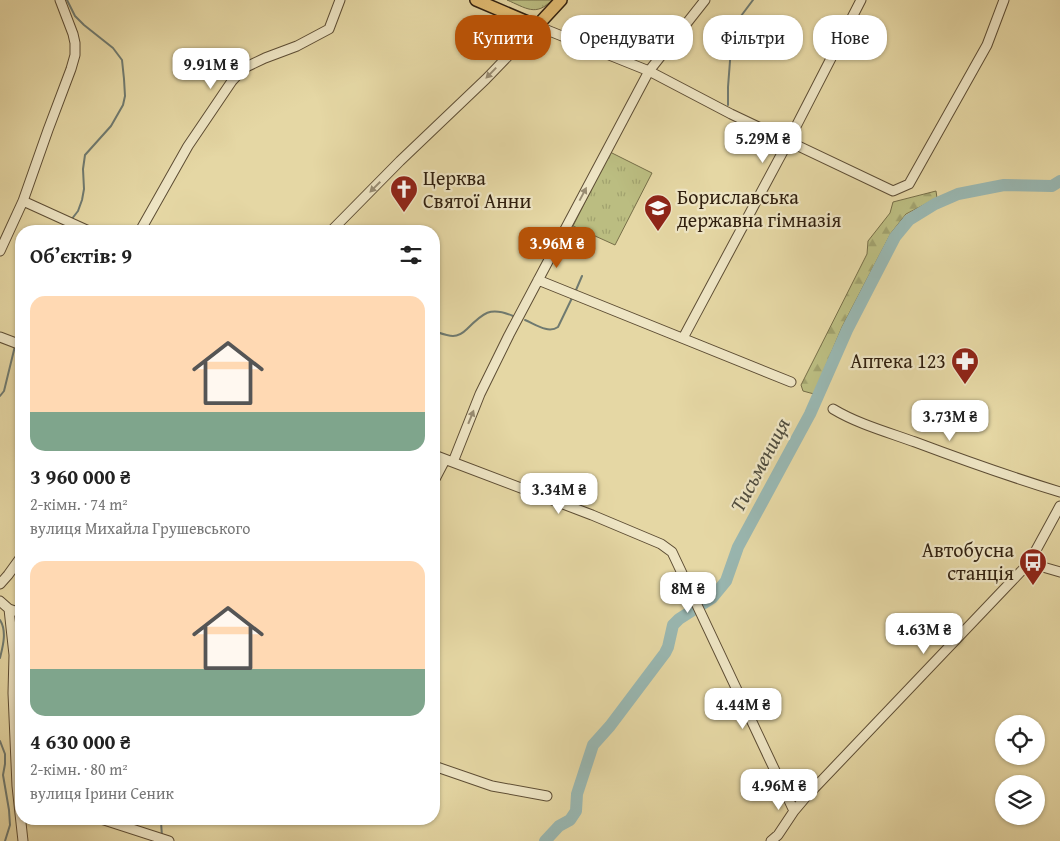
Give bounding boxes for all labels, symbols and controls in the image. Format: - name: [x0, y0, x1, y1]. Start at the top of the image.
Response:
- chip: Купити: [455, 15, 551, 60]
- chip: Орендувати: [561, 15, 693, 60]
- chip: Фільтри: [703, 15, 803, 60]
- chip: Нове: [813, 15, 887, 60]
- pin: 9.91M ₴: [165, 48, 257, 90]
- text: 9.91M ₴: [184, 52, 238, 76]
- one-way arrow: [485, 67, 497, 79]
- pin: 5.29M ₴: [717, 121, 809, 164]
- text: 5.29M ₴: [736, 126, 790, 150]
- place label: Церква Святої Анни: [423, 163, 531, 215]
- church icon: Церква Святої Анни: [389, 174, 419, 213]
- one-way arrow: [369, 180, 381, 192]
- place label: Бориславська державна гімназія: [677, 182, 841, 234]
- one-way arrow: [579, 186, 587, 201]
- school or university icon: Бориславська державна гімназія: [643, 193, 673, 232]
- pin: 3.96M ₴: [511, 226, 603, 269]
- text: 3.96M ₴: [530, 231, 584, 255]
- text: Об’єктів: 9: [30, 240, 132, 271]
- icon: filters: [397, 241, 425, 269]
- icon: home: [183, 328, 273, 418]
- place label: Аптека 123: [850, 346, 946, 375]
- pharmacy icon: Аптека 123: [950, 346, 980, 385]
- pin: 3.73M ₴: [904, 400, 996, 442]
- text: 3.73M ₴: [923, 404, 977, 428]
- one-way arrow: [467, 409, 475, 424]
- water label: Тисьмениця: [722, 412, 797, 518]
- text: 3 960 000 ₴: [30, 461, 131, 492]
- pin: 3.34M ₴: [513, 472, 605, 515]
- text: 3.34M ₴: [532, 477, 586, 501]
- text: 2-кімн. · 74 m²: [30, 492, 128, 516]
- text: вулиця Михайла Грушевського: [30, 516, 250, 540]
- place label: Автобусна станція: [922, 535, 1014, 587]
- bus stop icon: Автобусна станція: [1018, 547, 1048, 586]
- pin: 8M ₴: [658, 572, 718, 614]
- text: 8M ₴: [671, 576, 705, 600]
- icon: home: [183, 593, 273, 683]
- pin: 4.63M ₴: [878, 612, 970, 655]
- text: 4.63M ₴: [897, 617, 951, 641]
- pin: 4.44M ₴: [697, 688, 789, 730]
- text: 4.44M ₴: [716, 692, 770, 716]
- map controls: [995, 715, 1045, 825]
- button: locate: [995, 715, 1045, 765]
- text: 4 630 000 ₴: [30, 726, 131, 757]
- text: 2-кімн. · 80 m²: [30, 757, 128, 781]
- pin: 4.96M ₴: [733, 768, 825, 811]
- text: 4.96M ₴: [752, 773, 806, 797]
- button: layers: [995, 775, 1045, 825]
- text: вулиця Ірини Сеник: [30, 781, 174, 805]

